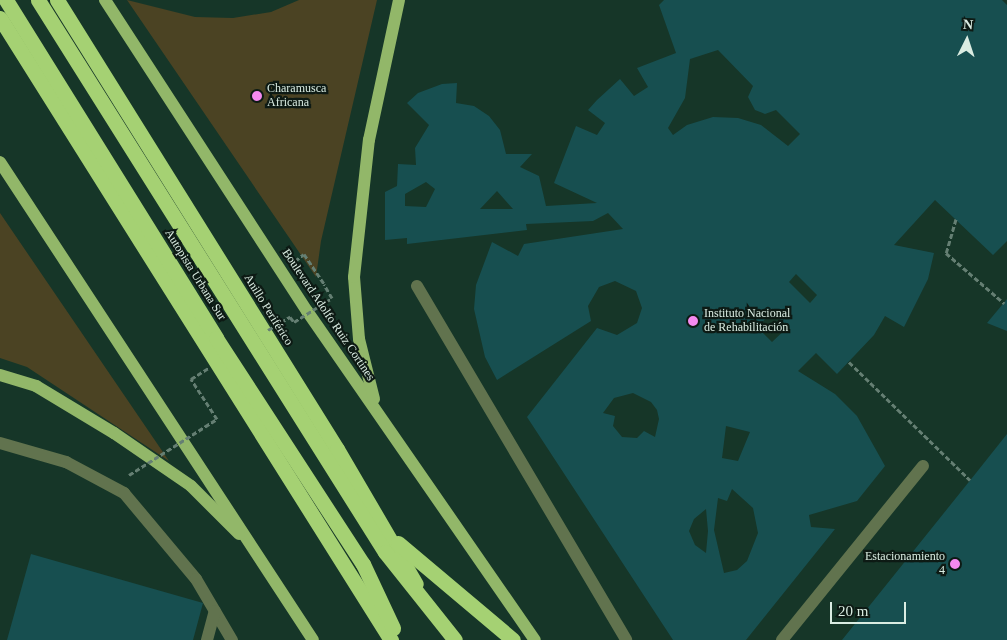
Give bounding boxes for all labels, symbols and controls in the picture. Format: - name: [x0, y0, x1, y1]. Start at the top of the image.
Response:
- north arrow: [942, 15, 992, 65]
- text: N: [963, 17, 974, 32]
- place label: Charamusca Africana: [267, 82, 326, 110]
- marker: Charamusca Africana: [251, 90, 263, 102]
- street label: Autopista Urbana Sur: [161, 227, 229, 323]
- street label: Boulevard Adolfo Ruiz Cortines: [278, 246, 378, 384]
- street label: Anillo Periférico: [240, 272, 296, 348]
- place label: Instituto Nacional de Rehabilitación: [704, 307, 790, 335]
- marker: Instituto Nacional de Rehabilitación: [686, 314, 700, 328]
- place label: Estacionamiento 4: [865, 550, 945, 578]
- marker: Estacionamiento 4: [949, 558, 961, 570]
- scale bar: [832, 592, 908, 624]
- text: 20 m: [838, 603, 868, 619]

